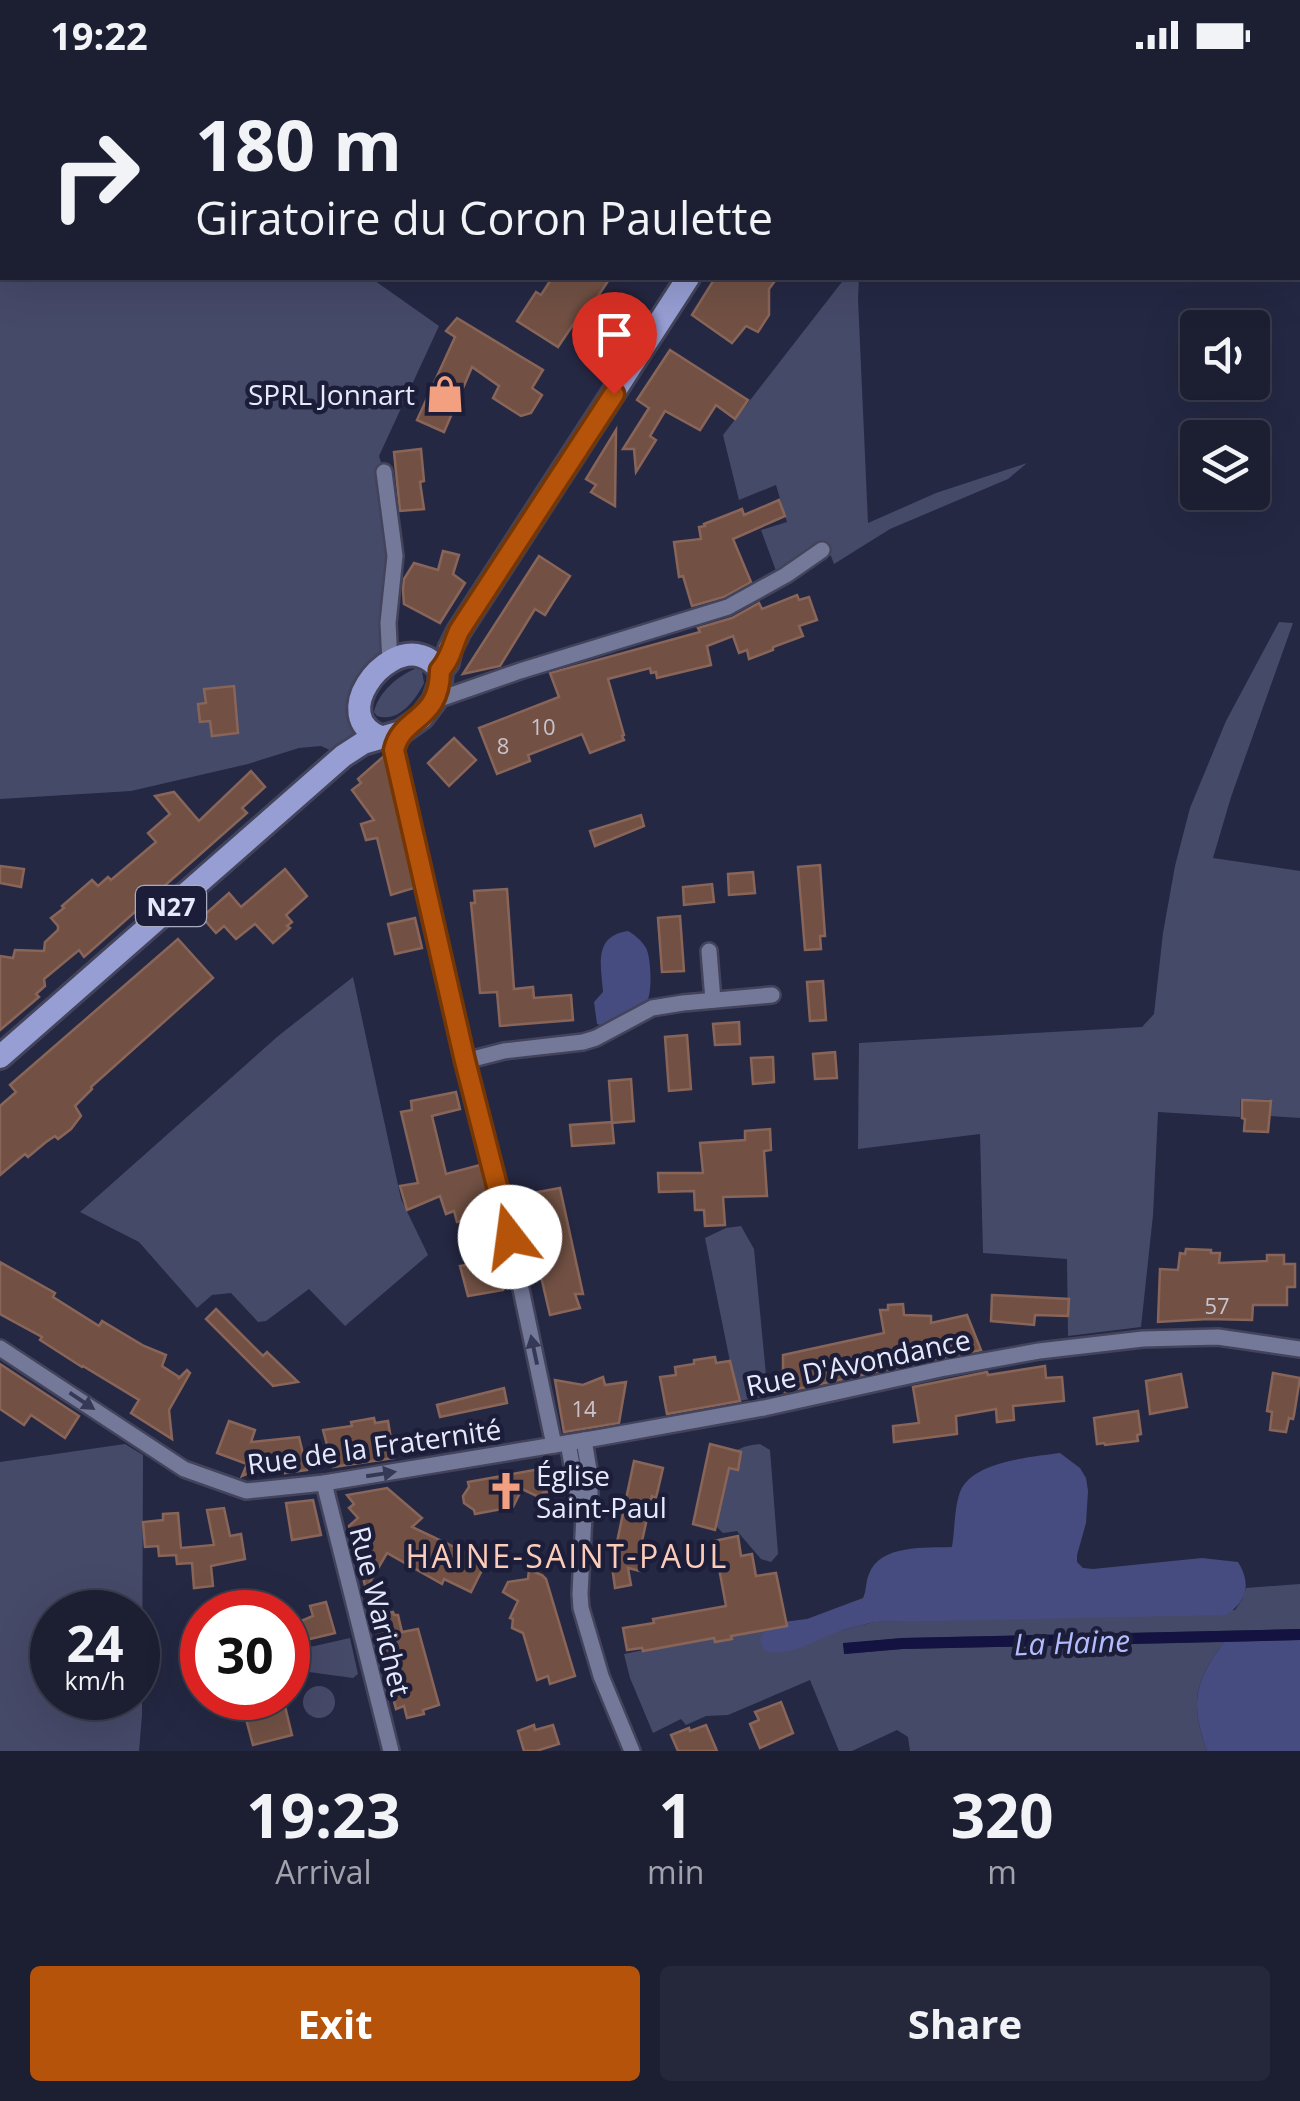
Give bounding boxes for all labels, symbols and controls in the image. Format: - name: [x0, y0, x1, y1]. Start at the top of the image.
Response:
- text: 19:22: [50, 9, 148, 61]
- text: 180 m: [195, 96, 402, 192]
- icon: right: [30, 110, 160, 240]
- text: Giratoire du Coron Paulette: [195, 187, 773, 248]
- pin: [572, 292, 657, 395]
- icon: arrive: [587, 307, 642, 362]
- map controls: [1180, 310, 1270, 510]
- button: sound: [1180, 310, 1270, 400]
- shop icon: SPRL Jonnart: [424, 373, 466, 415]
- place label: SPRL Jonnart: [248, 375, 415, 413]
- button: layers: [1180, 420, 1270, 510]
- house number: 10: [530, 711, 556, 741]
- house number: 8: [497, 730, 509, 760]
- road number: N27: [136, 886, 206, 926]
- position arrow: [458, 1185, 562, 1289]
- house number: 57: [1204, 1290, 1230, 1320]
- street label: Rue D'Avondance: [742, 1320, 974, 1404]
- one-way arrow: [526, 1334, 542, 1365]
- one-way arrow: [68, 1391, 96, 1410]
- house number: 14: [571, 1393, 597, 1423]
- street label: Rue de la Fraternité: [245, 1409, 503, 1483]
- place label: Église Saint-Paul: [536, 1456, 667, 1526]
- one-way arrow: [366, 1466, 398, 1481]
- church icon: Église Saint-Paul: [485, 1470, 527, 1512]
- street label: Rue Warichet: [342, 1522, 420, 1700]
- district label: HAINE-SAINT-PAUL: [405, 1534, 729, 1577]
- speed limit sign: 30: [180, 1590, 310, 1720]
- text: 24: [66, 1609, 124, 1677]
- water label: La Haine: [1013, 1619, 1131, 1665]
- text: km/h: [65, 1663, 125, 1697]
- text: 19:23: [246, 1774, 401, 1856]
- text: 1: [659, 1774, 693, 1856]
- text: 320: [951, 1774, 1054, 1856]
- text: Arrival: [275, 1850, 372, 1893]
- text: min: [647, 1850, 704, 1893]
- text: m: [987, 1850, 1017, 1893]
- button: Exit: [30, 1966, 640, 2081]
- button: Share: [660, 1966, 1270, 2081]

